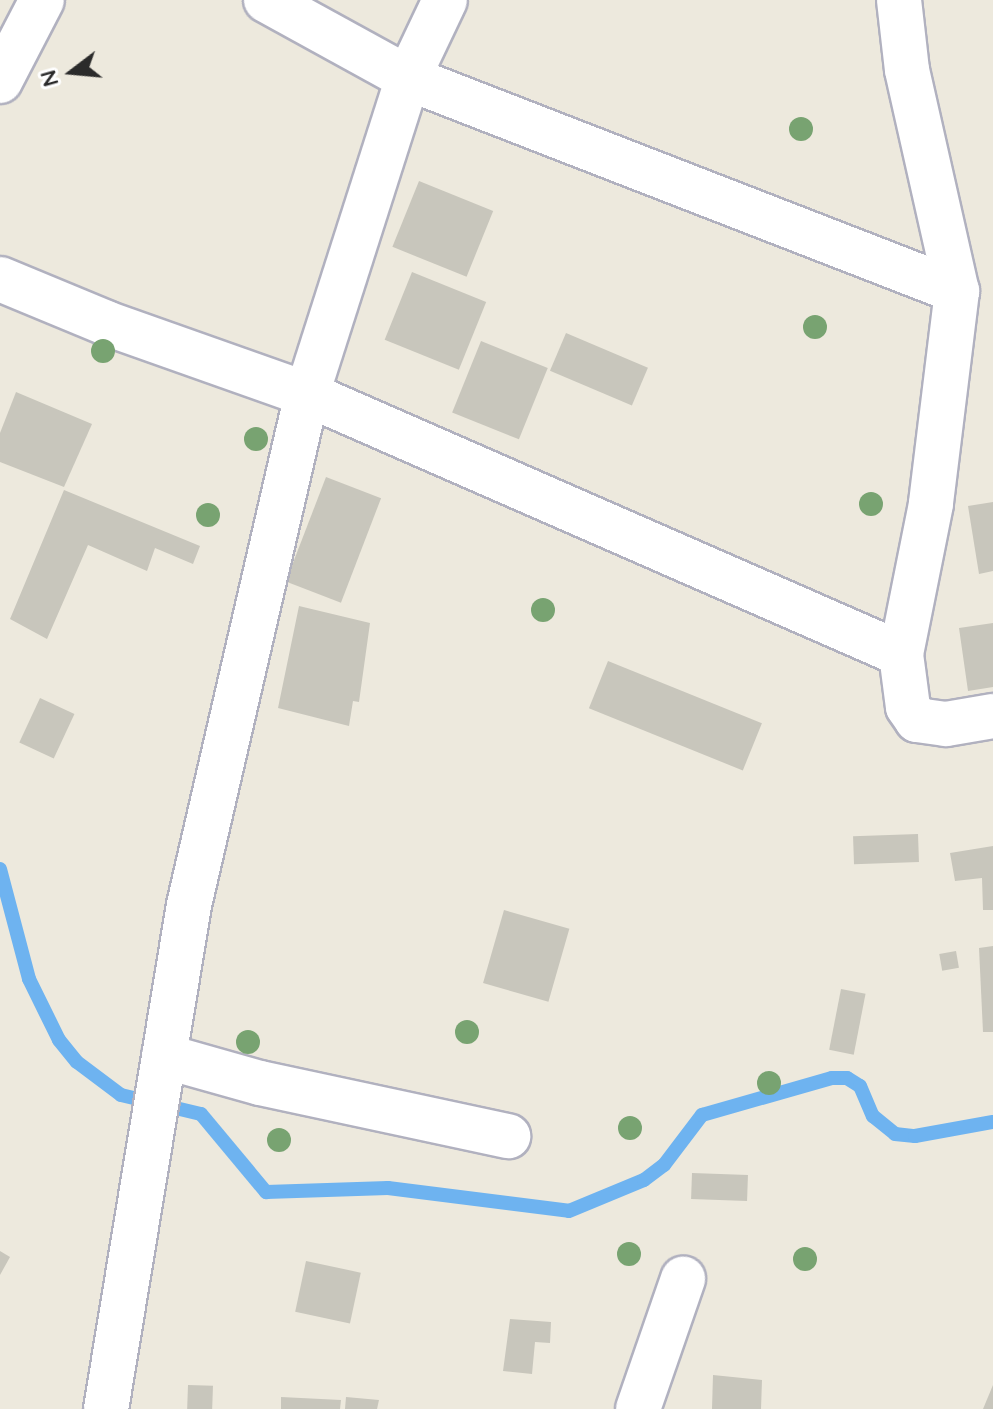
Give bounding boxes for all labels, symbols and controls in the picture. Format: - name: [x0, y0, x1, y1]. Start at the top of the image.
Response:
- north arrow: [32, 32, 112, 112]
- text: N: [33, 67, 65, 90]

